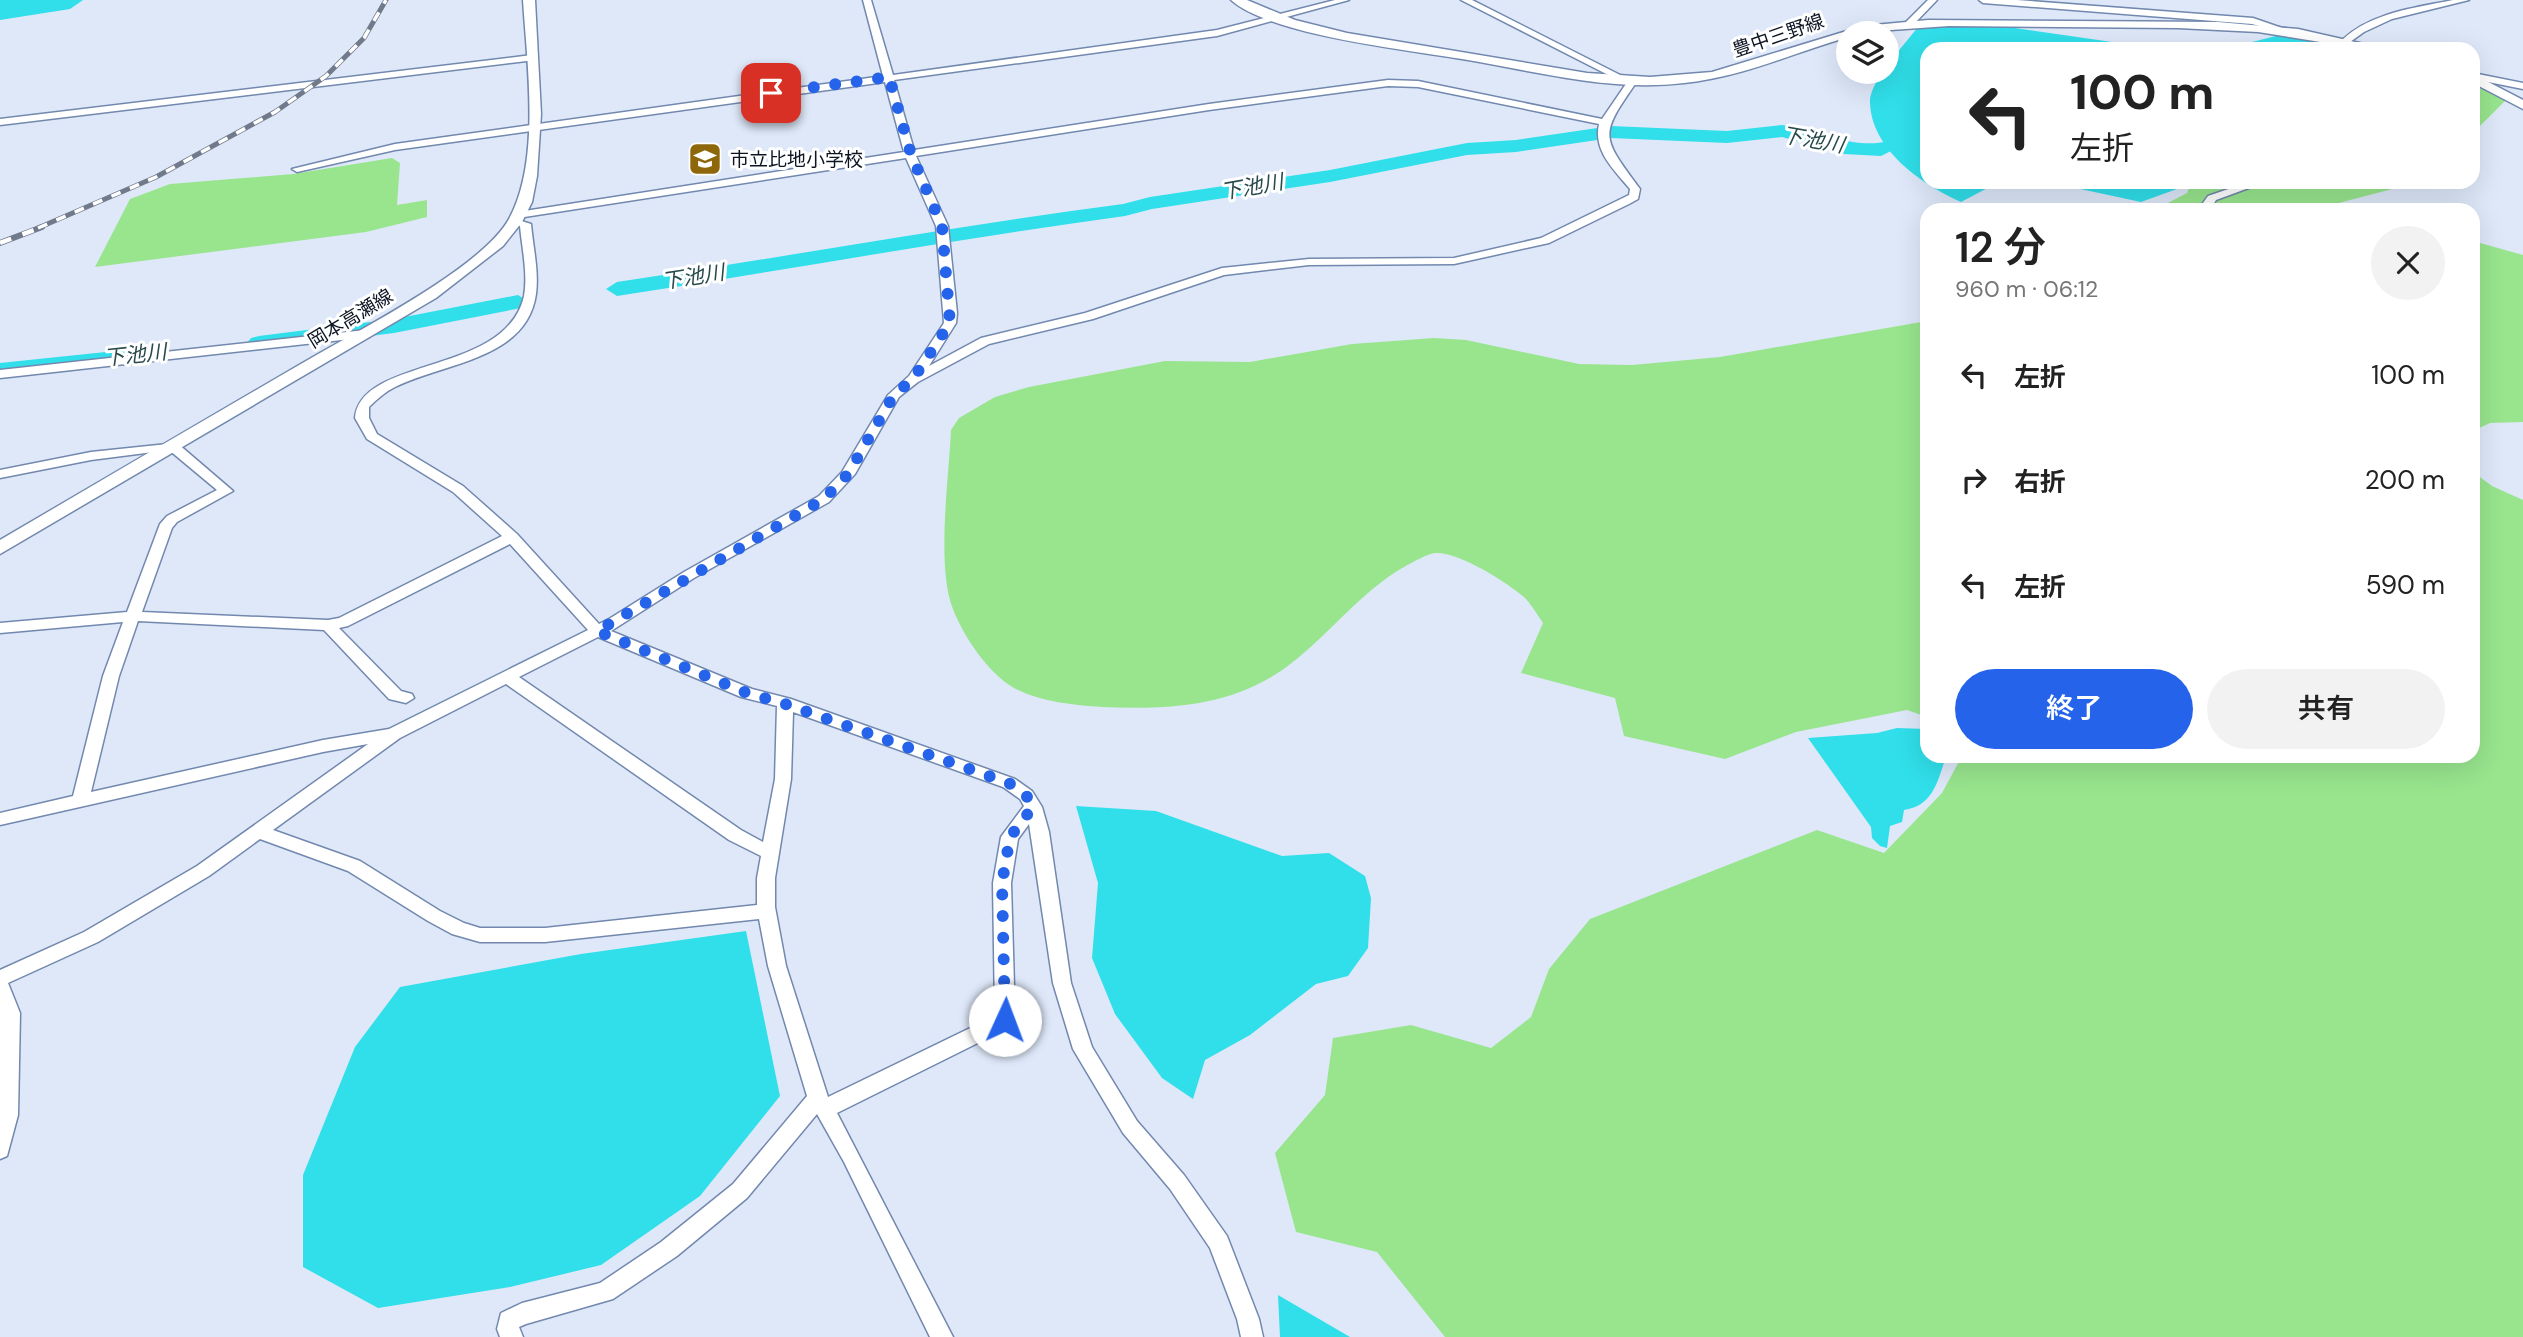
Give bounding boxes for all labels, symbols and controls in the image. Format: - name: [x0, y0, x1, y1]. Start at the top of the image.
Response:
- street label: 豊中三野線: [1729, 8, 1827, 63]
- map controls: [1836, 21, 1899, 84]
- button: layers: [1836, 21, 1899, 84]
- text: 100 m: [2070, 60, 2214, 124]
- pin: [741, 63, 801, 123]
- icon: left: [1955, 70, 2046, 161]
- icon: arrive: [752, 74, 790, 112]
- water label: 下池川: [1780, 121, 1848, 160]
- text: 左折: [2070, 127, 2134, 169]
- school or university icon: 市立比地小学校: [686, 140, 724, 178]
- place label: 市立比地小学校: [730, 147, 863, 172]
- water label: 下池川: [1219, 167, 1287, 206]
- text: 12 分: [1955, 220, 2046, 275]
- button: close: [2371, 226, 2445, 300]
- water label: 下池川: [660, 258, 728, 296]
- text: 960 m · 06:12: [1955, 274, 2098, 304]
- street label: 岡本高瀬線: [303, 283, 397, 354]
- water label: 下池川: [102, 338, 170, 372]
- icon: left: [1955, 356, 1993, 394]
- text: 100 m: [2371, 358, 2445, 392]
- text: 左折: [2014, 360, 2066, 394]
- icon: right: [1955, 461, 1993, 499]
- text: 200 m: [2365, 463, 2445, 497]
- text: 右折: [2014, 465, 2066, 499]
- icon: left: [1955, 566, 1993, 604]
- text: 590 m: [2366, 568, 2445, 602]
- text: 左折: [2014, 570, 2066, 604]
- button: 終了: [1955, 669, 2193, 749]
- button: 共有: [2207, 669, 2445, 749]
- position arrow: [968, 983, 1042, 1057]

